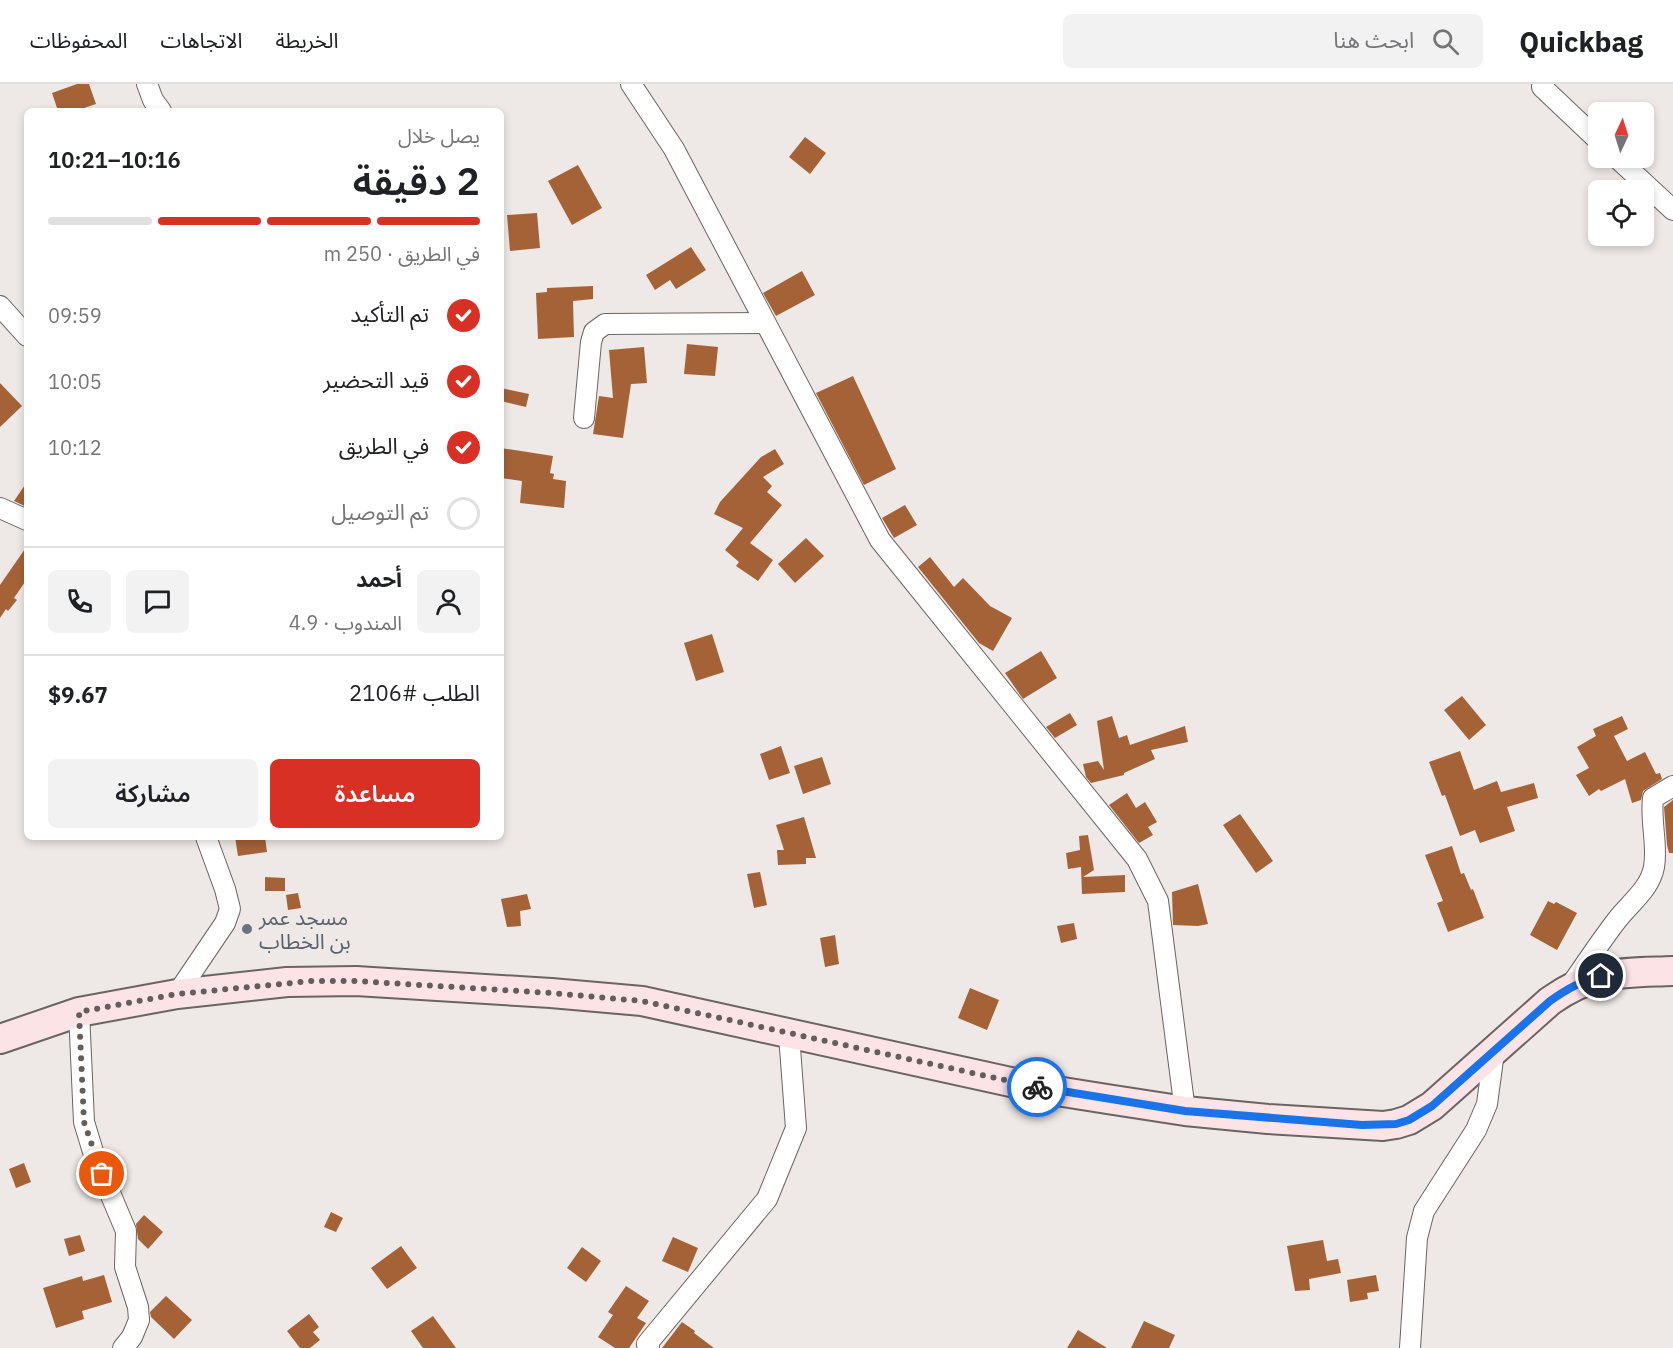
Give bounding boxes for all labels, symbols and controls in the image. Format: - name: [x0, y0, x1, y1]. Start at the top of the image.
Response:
- search box: [1063, 14, 1483, 68]
- text: Quickbag: [1519, 23, 1643, 60]
- text: ابحث هنا: [1333, 25, 1414, 54]
- icon: search: [1429, 25, 1462, 58]
- text: المحفوظات: [30, 26, 127, 54]
- text: الاتجاهات: [160, 26, 242, 54]
- text: الخريطة: [275, 26, 338, 54]
- north arrow: [1588, 102, 1654, 168]
- map controls: [1588, 102, 1654, 246]
- text: يصل خلال: [398, 122, 480, 149]
- text: 10:16–10:21: [48, 145, 181, 174]
- text: 2 دقيقة: [353, 155, 480, 206]
- button: locate: [1588, 180, 1654, 246]
- text: في الطريق · 250 m: [324, 240, 480, 267]
- text: تم التأكيد: [350, 299, 429, 328]
- icon: check: [447, 299, 480, 332]
- text: 09:59: [48, 302, 102, 329]
- text: قيد التحضير: [323, 365, 429, 394]
- icon: check: [447, 365, 480, 398]
- text: 10:05: [48, 368, 102, 395]
- text: في الطريق: [339, 431, 429, 460]
- icon: check: [447, 431, 480, 464]
- text: 10:12: [48, 434, 102, 461]
- text: تم التوصيل: [331, 497, 429, 526]
- text: أحمد: [356, 564, 402, 593]
- button: phone: [48, 570, 111, 633]
- button: chat: [126, 570, 189, 633]
- button: person: [417, 570, 480, 633]
- text: المندوب · 4.9: [289, 609, 402, 636]
- text: الطلب #2106: [349, 678, 480, 707]
- text: $9.67: [48, 680, 108, 709]
- button: مشاركة: [48, 759, 258, 828]
- button: مساعدة: [270, 759, 480, 828]
- place label: مسجد عمر بن الخطاب: [258, 903, 351, 955]
- marker: مسجد عمر بن الخطاب: [240, 922, 254, 936]
- pin: [1575, 950, 1626, 1001]
- icon: home: [1584, 959, 1617, 992]
- courier: [1007, 1057, 1067, 1117]
- icon: bike: [1021, 1071, 1054, 1104]
- pin: [76, 1148, 127, 1199]
- icon: bag: [85, 1157, 118, 1190]

